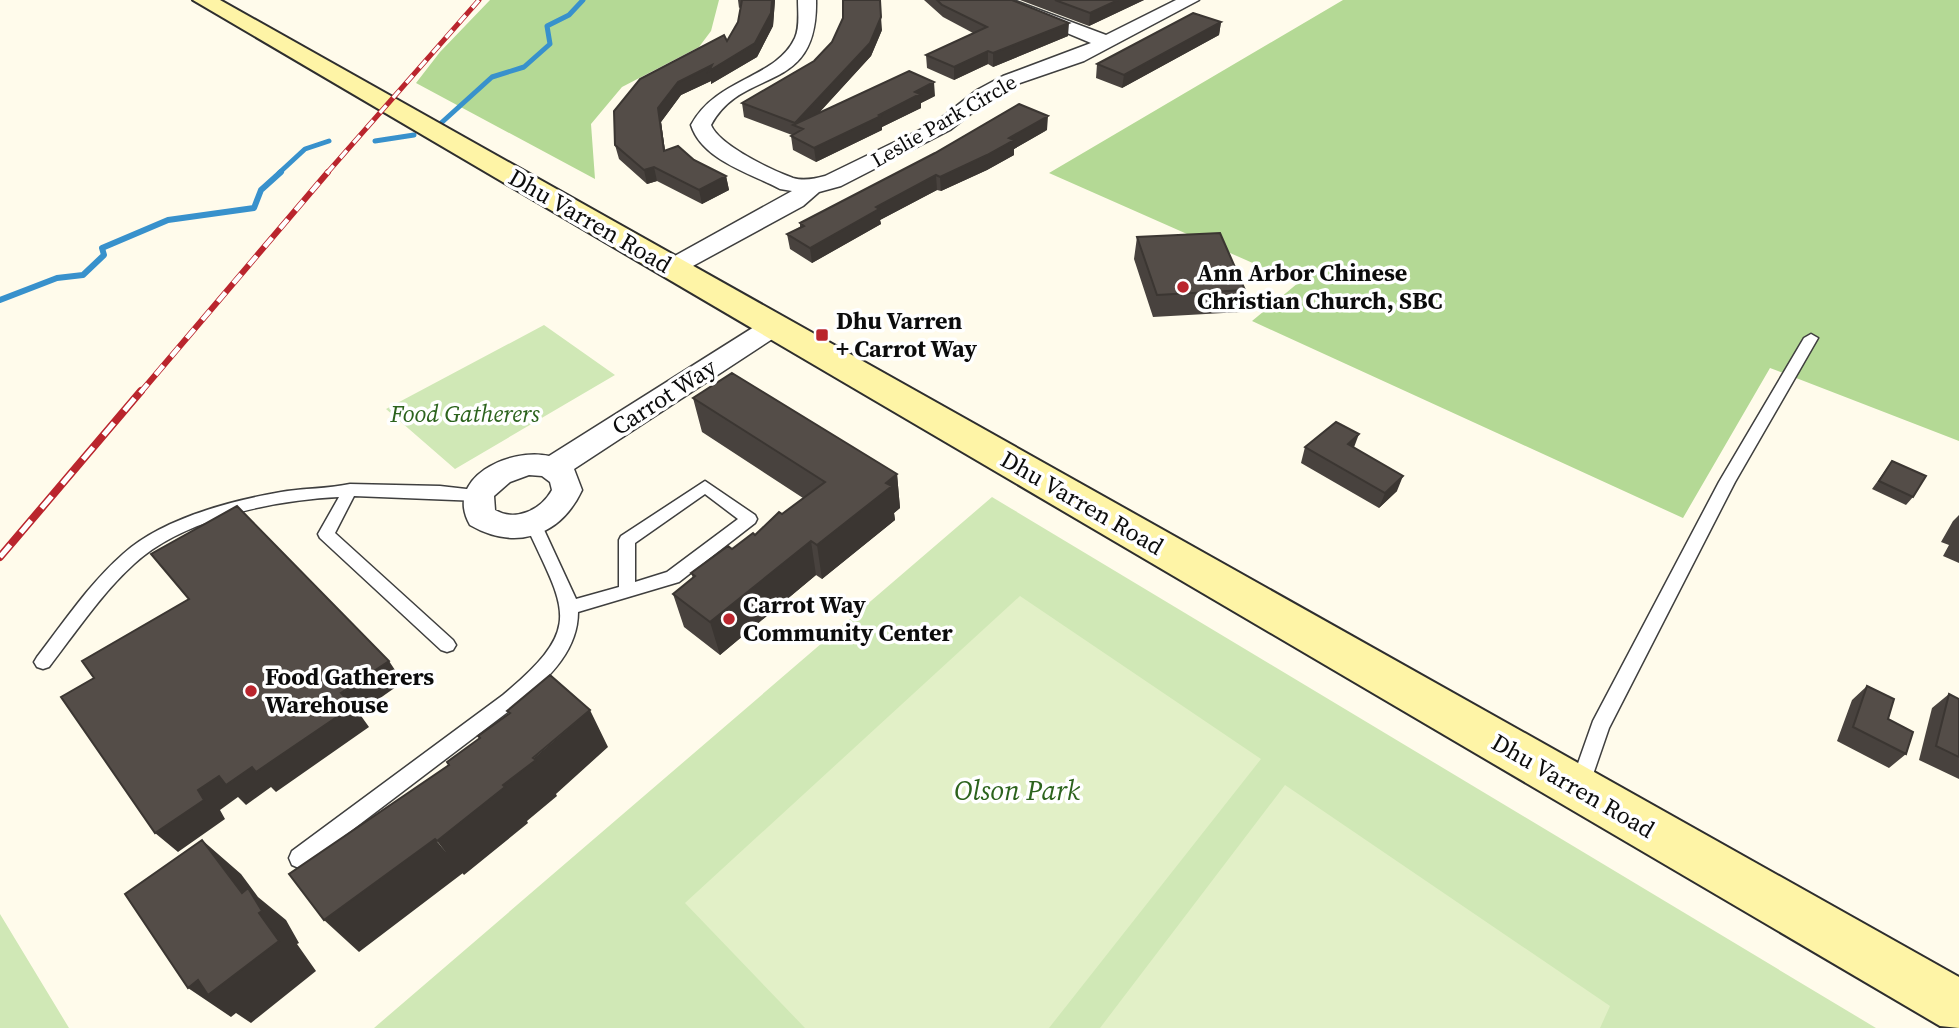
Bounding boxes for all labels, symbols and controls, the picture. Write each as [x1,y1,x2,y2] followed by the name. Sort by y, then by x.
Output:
[866,67,1022,174] street label: Leslie Park Circle
[503,160,678,281] street label: Dhu Varren Road
[1197,256,1442,317] place label: Ann Arbor Chinese Christian Church, SBC
[1175,279,1191,295] marker: Ann Arbor Chinese Christian Church, SBC
[836,304,977,365] place label: Dhu Varren + Carrot Way
[814,327,830,343] marker: Dhu Varren + Carrot Way
[605,350,723,443] street label: Carrot Way
[389,397,540,430] park label: Food Gatherers
[995,442,1170,563] street label: Dhu Varren Road
[743,588,954,649] place label: Carrot Way Community Center
[721,611,737,627] marker: Carrot Way Community Center
[265,660,434,721] place label: Food Gatherers Warehouse
[243,683,259,699] marker: Food Gatherers Warehouse
[1486,725,1661,846] street label: Dhu Varren Road
[954,771,1081,809] park label: Olson Park

